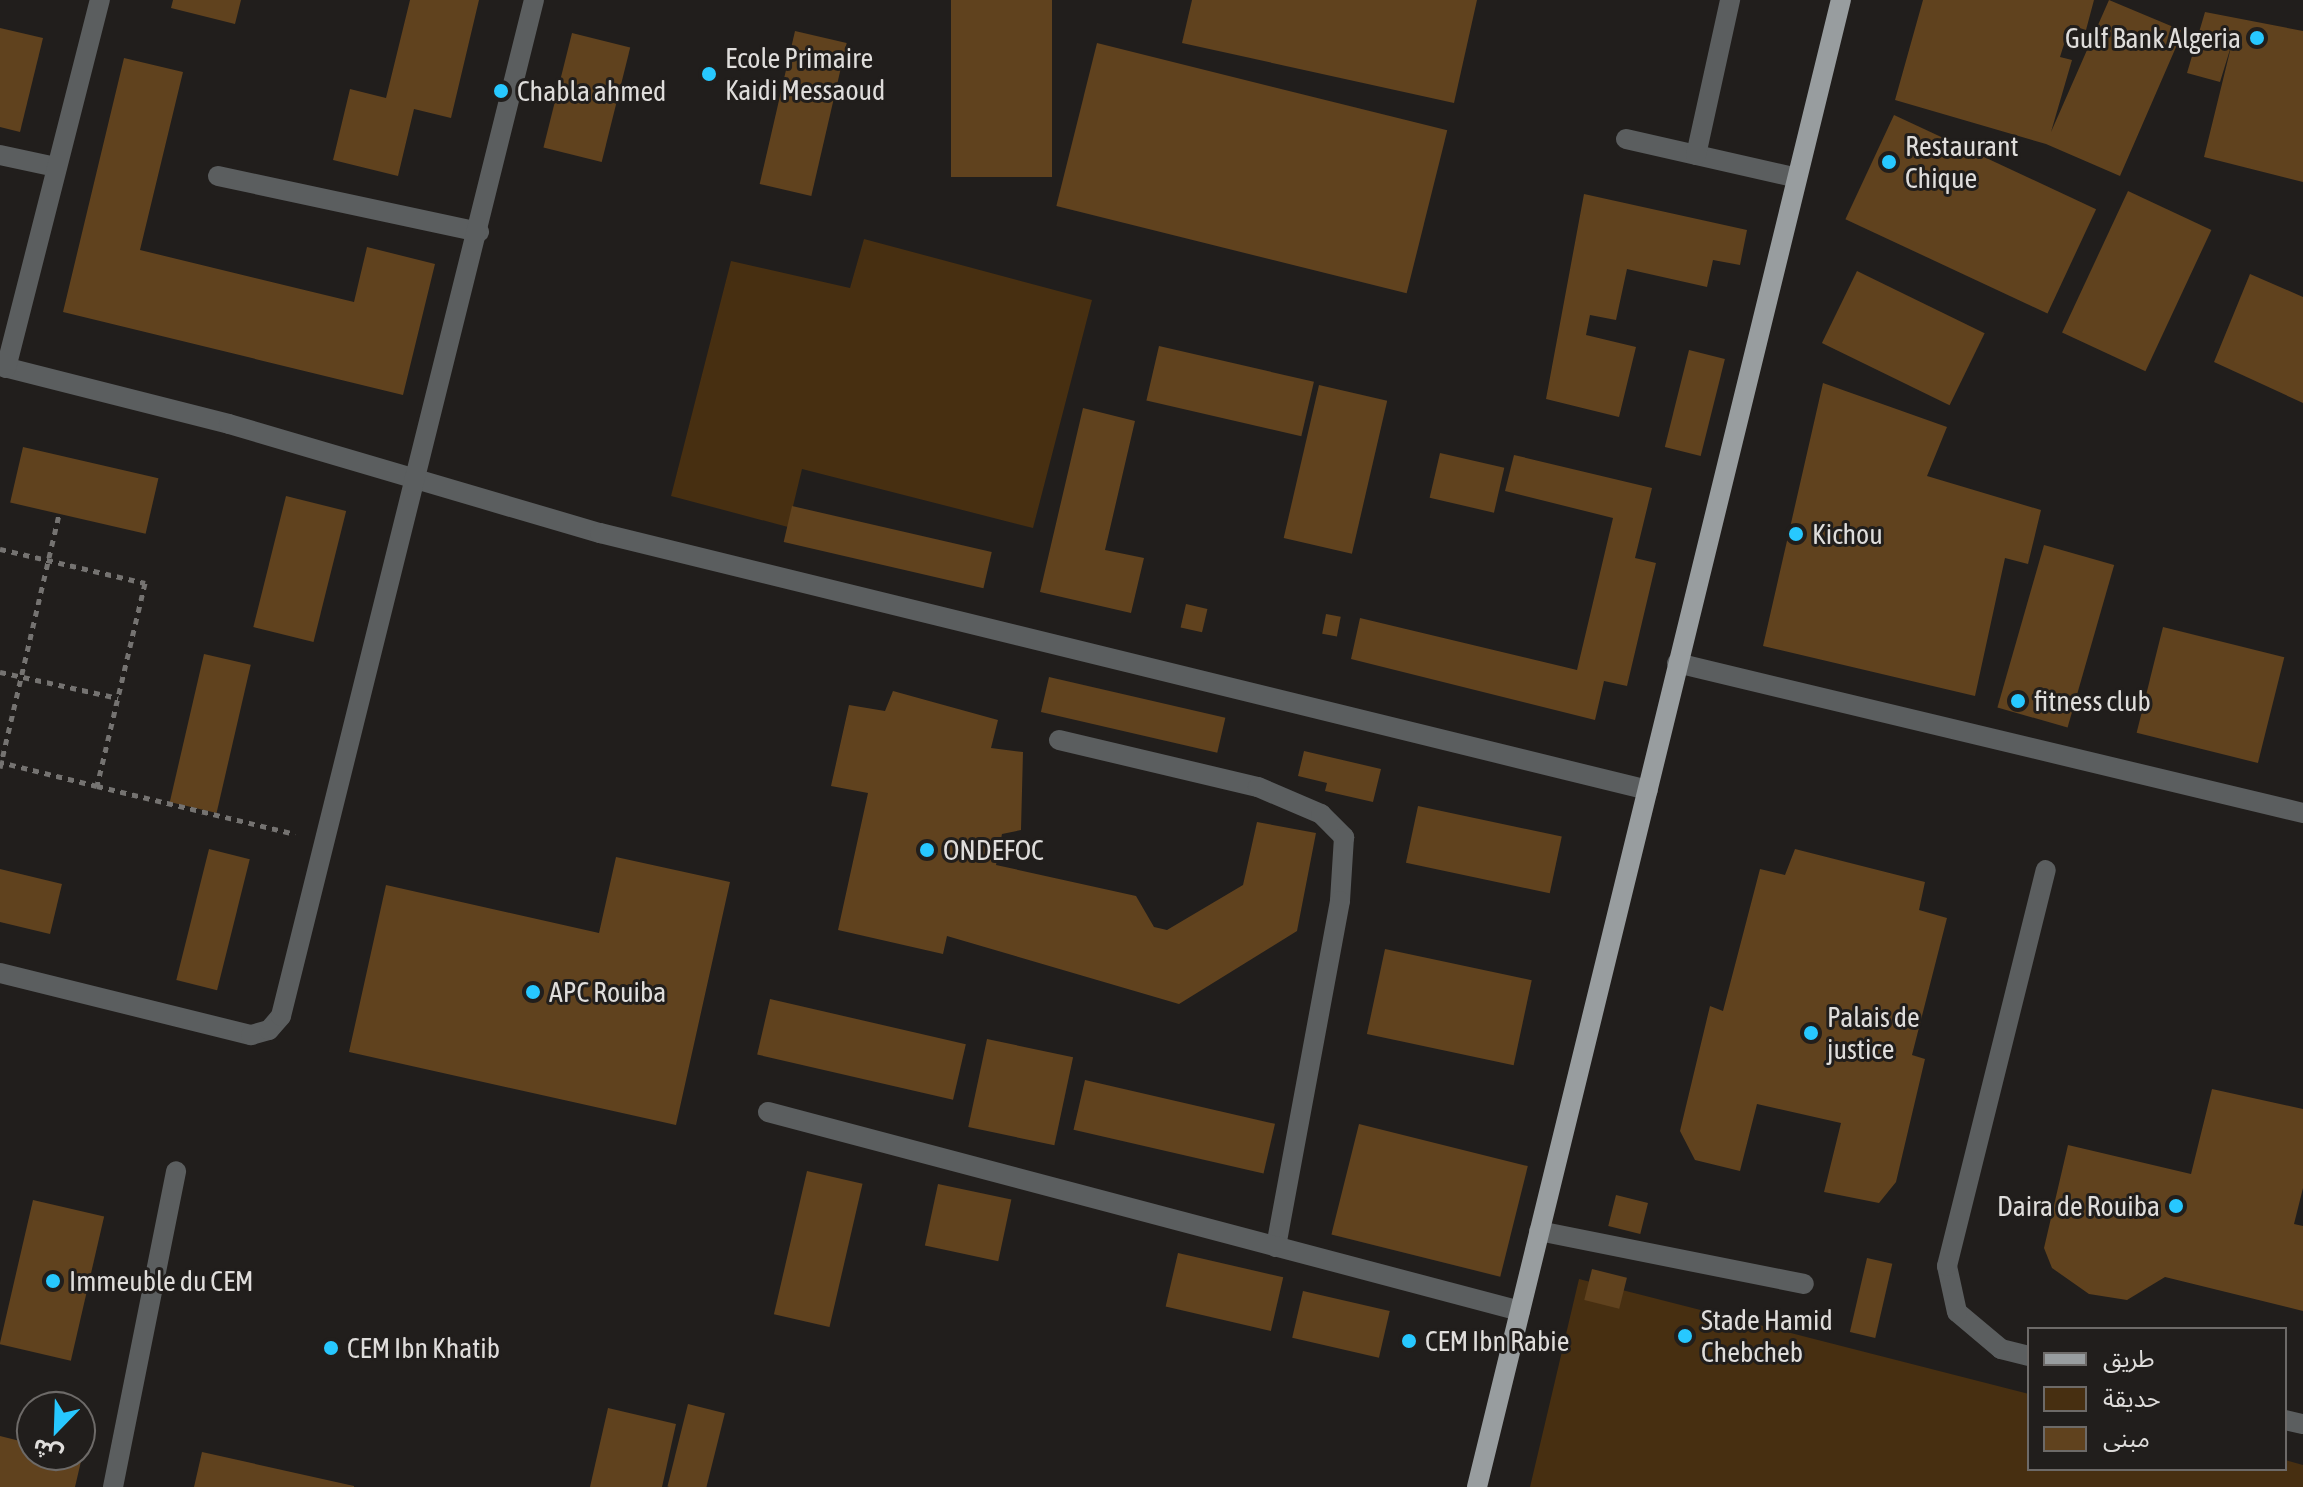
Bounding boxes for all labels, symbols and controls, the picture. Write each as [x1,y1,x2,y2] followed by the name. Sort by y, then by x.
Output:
[2065,21,2241,55] place label: Gulf Bank Algeria
[2248,29,2266,47] marker: Gulf Bank Algeria
[725,41,885,107] place label: Ecole Primaire Kaidi Messaoud
[700,65,718,83] marker: Ecole Primaire Kaidi Messaoud
[517,74,666,108] place label: Chabla ahmed
[492,82,510,100] marker: Chabla ahmed
[1905,129,2019,195] place label: Restaurant Chique
[1880,153,1898,171] marker: Restaurant Chique
[1812,517,1883,551] place label: Kichou
[1787,525,1805,543] marker: Kichou
[2034,684,2151,718] place label: fitness club
[2009,692,2027,710] marker: fitness club
[943,833,1044,867] place label: ONDEFOC
[918,841,936,859] marker: ONDEFOC
[549,975,666,1009] place label: APC Rouiba
[524,983,542,1001] marker: APC Rouiba
[1827,1000,1920,1066] place label: Palais de justice
[1802,1024,1820,1042] marker: Palais de justice
[1997,1189,2160,1223] place label: Daira de Rouiba
[2167,1197,2185,1215] marker: Daira de Rouiba
[69,1264,254,1298] place label: Immeuble du CEM
[44,1272,62,1290] marker: Immeuble du CEM
[1701,1303,1833,1369] place label: Stade Hamid Chebcheb
[1425,1324,1569,1358] place label: CEM Ibn Rabie
[1676,1327,1694,1345] marker: Stade Hamid Chebcheb
[2027,1327,2287,1471] legend
[347,1331,500,1365] place label: CEM Ibn Khatib
[1400,1332,1418,1350] marker: CEM Ibn Rabie
[322,1339,340,1357] marker: CEM Ibn Khatib
[2103,1345,2155,1372] text: طريق
[2103,1385,2161,1412] text: حديقة
[16,1391,96,1471] north arrow
[2103,1425,2150,1452] text: مبنى
[28,1433,66,1469] text: ش

